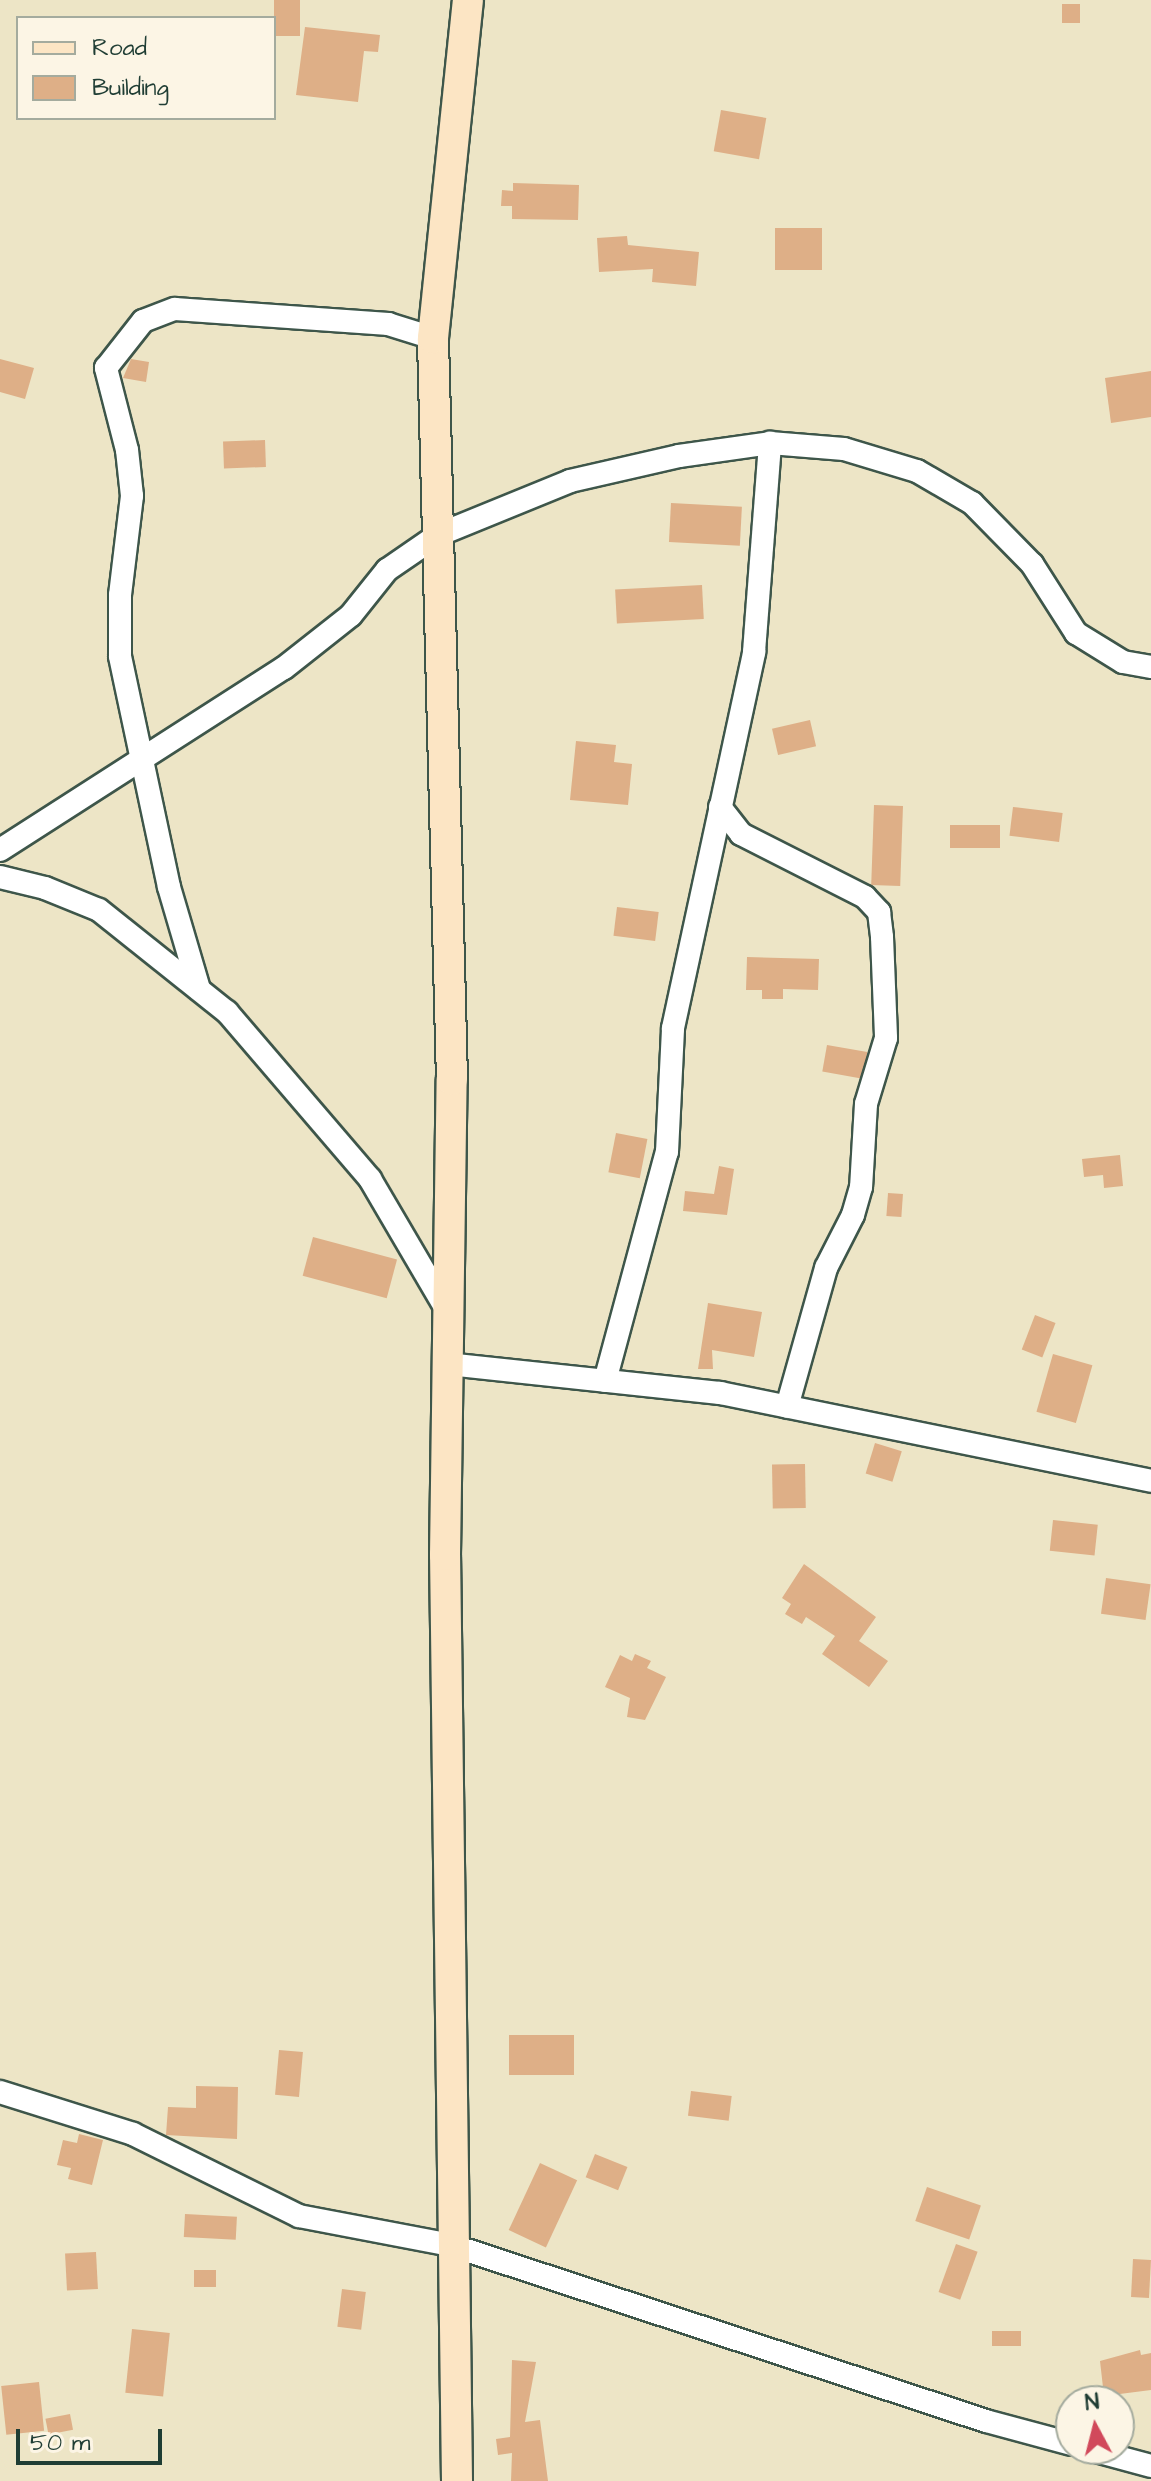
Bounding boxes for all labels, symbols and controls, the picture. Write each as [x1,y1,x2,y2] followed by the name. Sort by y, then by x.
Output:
[16,16,276,120] legend
[92,31,147,65] text: Road
[92,71,169,105] text: Building
[1055,2385,1135,2465] north arrow
[1084,2386,1101,2419] text: N
[20,2413,166,2463] scale bar
[30,2426,90,2460] text: 50 m

